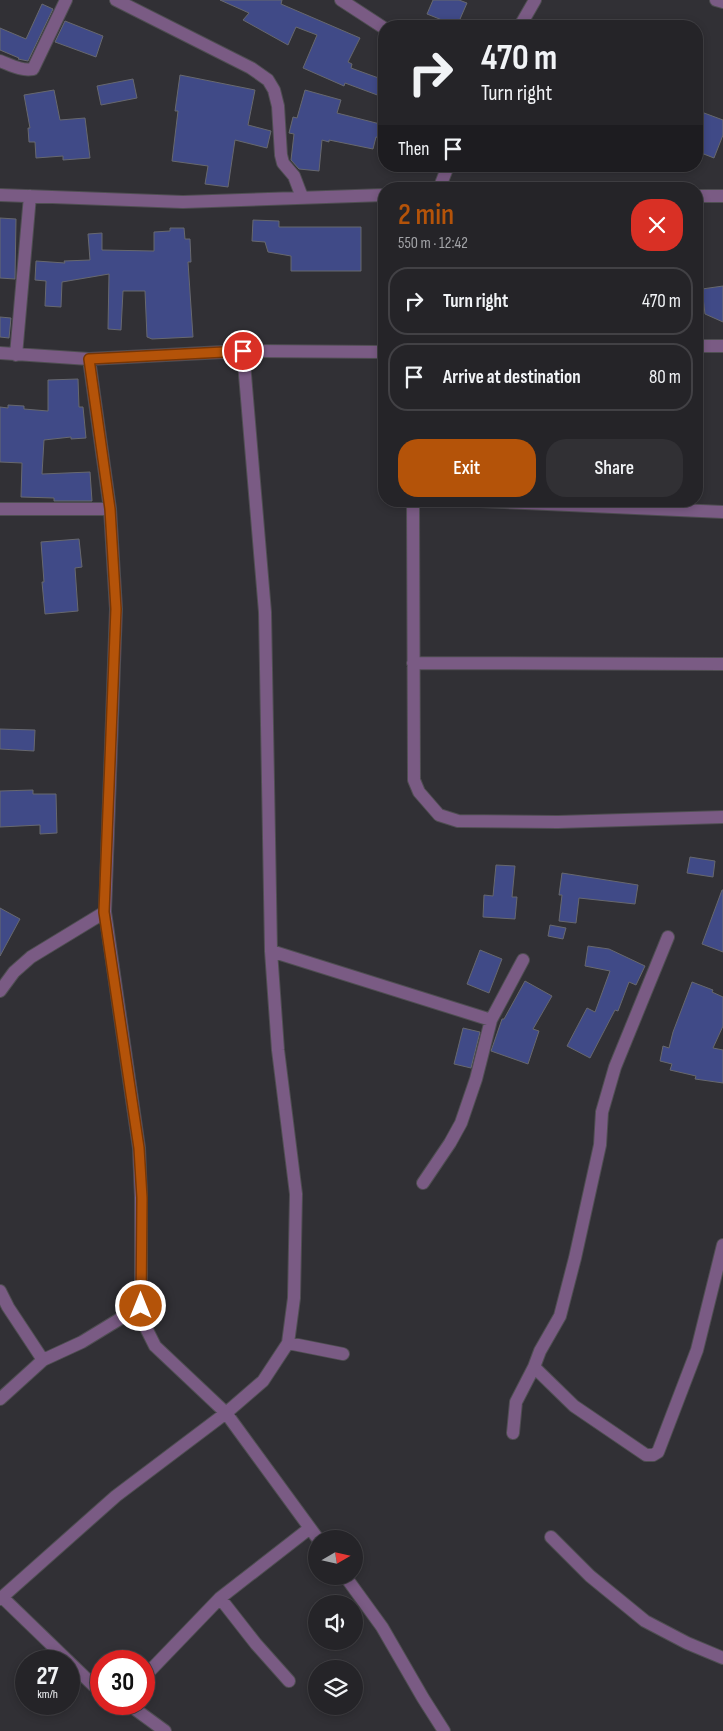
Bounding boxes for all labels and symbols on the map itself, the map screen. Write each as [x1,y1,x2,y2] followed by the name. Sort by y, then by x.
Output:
[222,330,264,372] pin
[114,1279,166,1331] position arrow
[308,1530,362,1585] north arrow
[90,1650,155,1715] speed limit sign: 30

